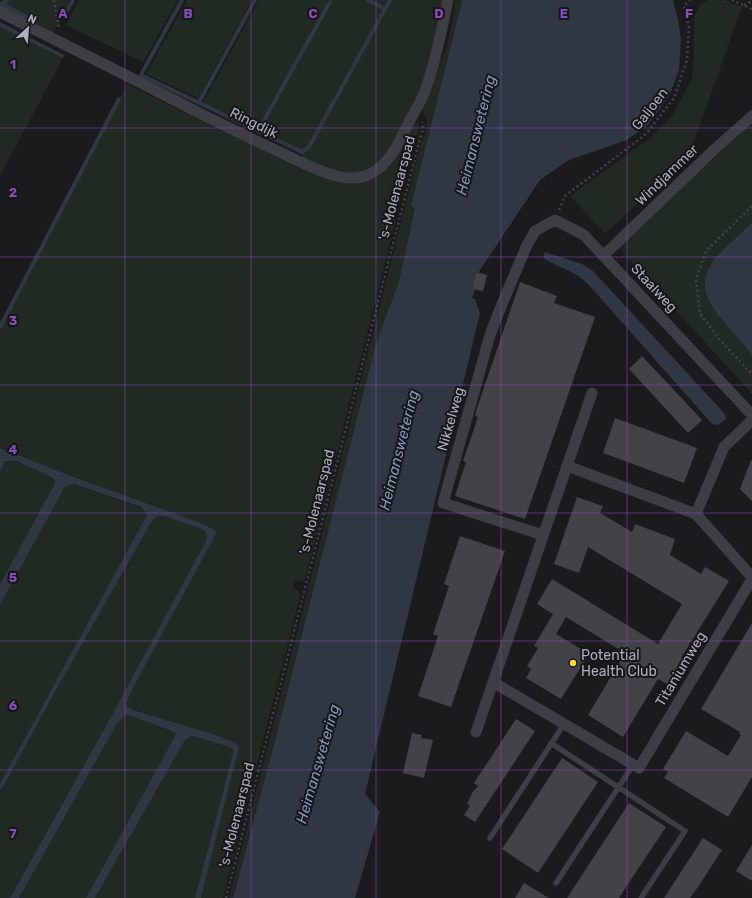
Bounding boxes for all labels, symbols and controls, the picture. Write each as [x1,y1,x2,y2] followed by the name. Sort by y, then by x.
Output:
[58,6,68,21] text: A
[183,6,193,21] text: B
[308,6,318,21] text: C
[434,6,444,21] text: D
[560,6,568,21] text: E
[685,6,693,21] text: F
[8,8,48,48] north arrow
[26,12,39,27] text: N
[10,57,16,72] text: 1
[452,73,500,197] water label: Heimanswetering
[628,85,672,133] street label: Galjoen
[227,104,282,142] street label: Ringdijk
[375,134,419,242] street label: 's-Molenaarspad
[632,140,702,209] street label: Windjammer
[9,185,17,200] text: 2
[627,260,681,316] street label: Staalweg
[9,313,18,328] text: 3
[434,385,468,453] street label: Nikkelweg
[375,388,423,512] water label: Heimanswetering
[9,442,18,457] text: 4
[296,448,338,556] street label: 's-Molenaarspad
[9,570,17,585] text: 5
[652,628,710,710] street label: Titaniumweg
[581,647,657,680] place label: Potential Health Club
[568,658,578,668] marker: Potential Health Club
[9,698,18,713] text: 6
[292,702,344,826] water label: Heimanswetering
[216,761,258,869] street label: 's-Molenaarspad
[9,826,17,841] text: 7

